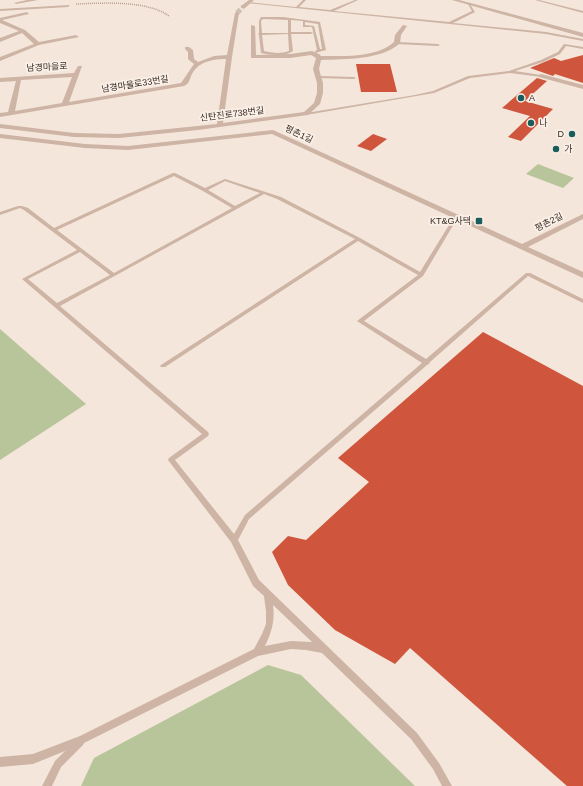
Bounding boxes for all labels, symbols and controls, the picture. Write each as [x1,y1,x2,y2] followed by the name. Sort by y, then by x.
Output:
[26,61,68,73] street label: 남경마을로
[101,74,169,94] street label: 남경마을로33번길
[516,93,526,103] marker: A
[529,93,535,103] place label: A
[199,105,265,123] street label: 신탄진로738번길
[526,118,536,128] marker: 나
[539,118,548,128] place label: 나
[283,123,315,145] street label: 평촌1길
[558,129,565,139] place label: D
[567,129,577,139] marker: D
[551,144,561,154] marker: 가
[564,144,573,154] place label: 가
[533,211,565,233] street label: 평촌2길
[430,216,471,226] place label: KT&G사택
[474,216,484,226] marker: KT&G사택

